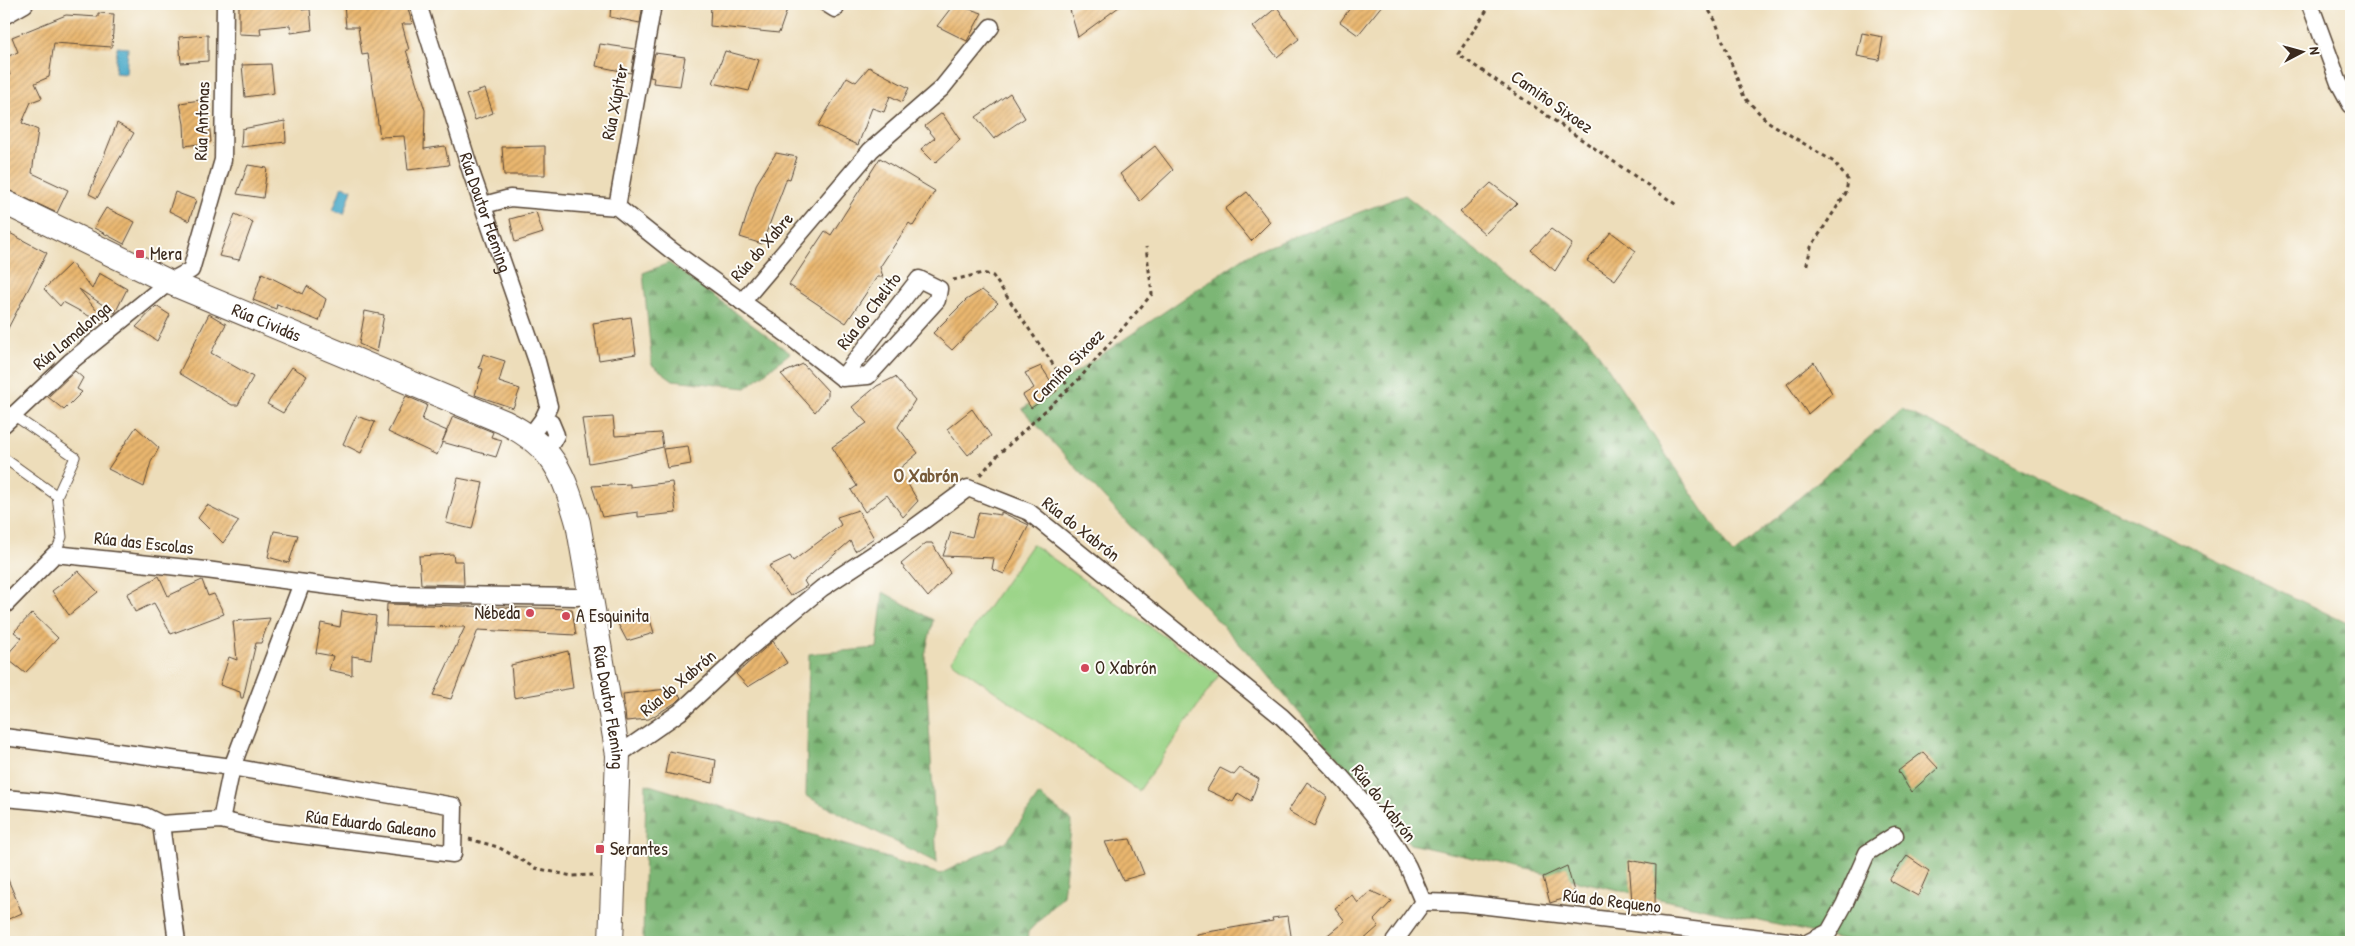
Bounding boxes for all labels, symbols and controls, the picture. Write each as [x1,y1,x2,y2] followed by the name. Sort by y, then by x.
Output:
[2278,28,2328,78] north arrow
[2306,46,2325,56] text: N
[595,62,634,142] street label: Rúa Xúpiter
[1506,64,1599,139] street label: Camiño Sixoez
[188,81,215,161] street label: Rúa Antonas
[454,149,518,276] street label: Rúa Doutor Fleming
[725,207,799,287] street label: Rúa do Xabre
[150,241,182,266] place label: Mera
[134,248,146,260] marker: Mera
[830,267,907,355] street label: Rúa do Chelito
[27,296,116,376] street label: Rúa Lamalonga
[228,297,305,348] street label: Rúa Cividás
[1026,323,1110,409] street label: Camiño Sixoez
[893,462,959,488] district label: O Xabrón
[1037,490,1125,567] street label: Rúa do Xabrón
[93,525,195,560] street label: Rúa das Escolas
[475,600,520,625] place label: Nébeda
[576,603,649,628] place label: A Esquinita
[524,607,536,619] marker: Nébeda
[560,610,572,622] marker: A Esquinita
[587,643,631,770] street label: Rúa Doutor Fleming
[634,643,721,722] street label: Rúa do Xabrón
[1095,655,1157,680] place label: O Xabrón
[1079,662,1091,674] marker: O Xabrón
[1346,759,1423,847] street label: Rúa do Xabrón
[304,803,438,844] street label: Rúa Eduardo Galeano
[610,836,668,861] place label: Serantes
[594,843,606,855] marker: Serantes
[1562,882,1662,919] street label: Rúa do Requeno

